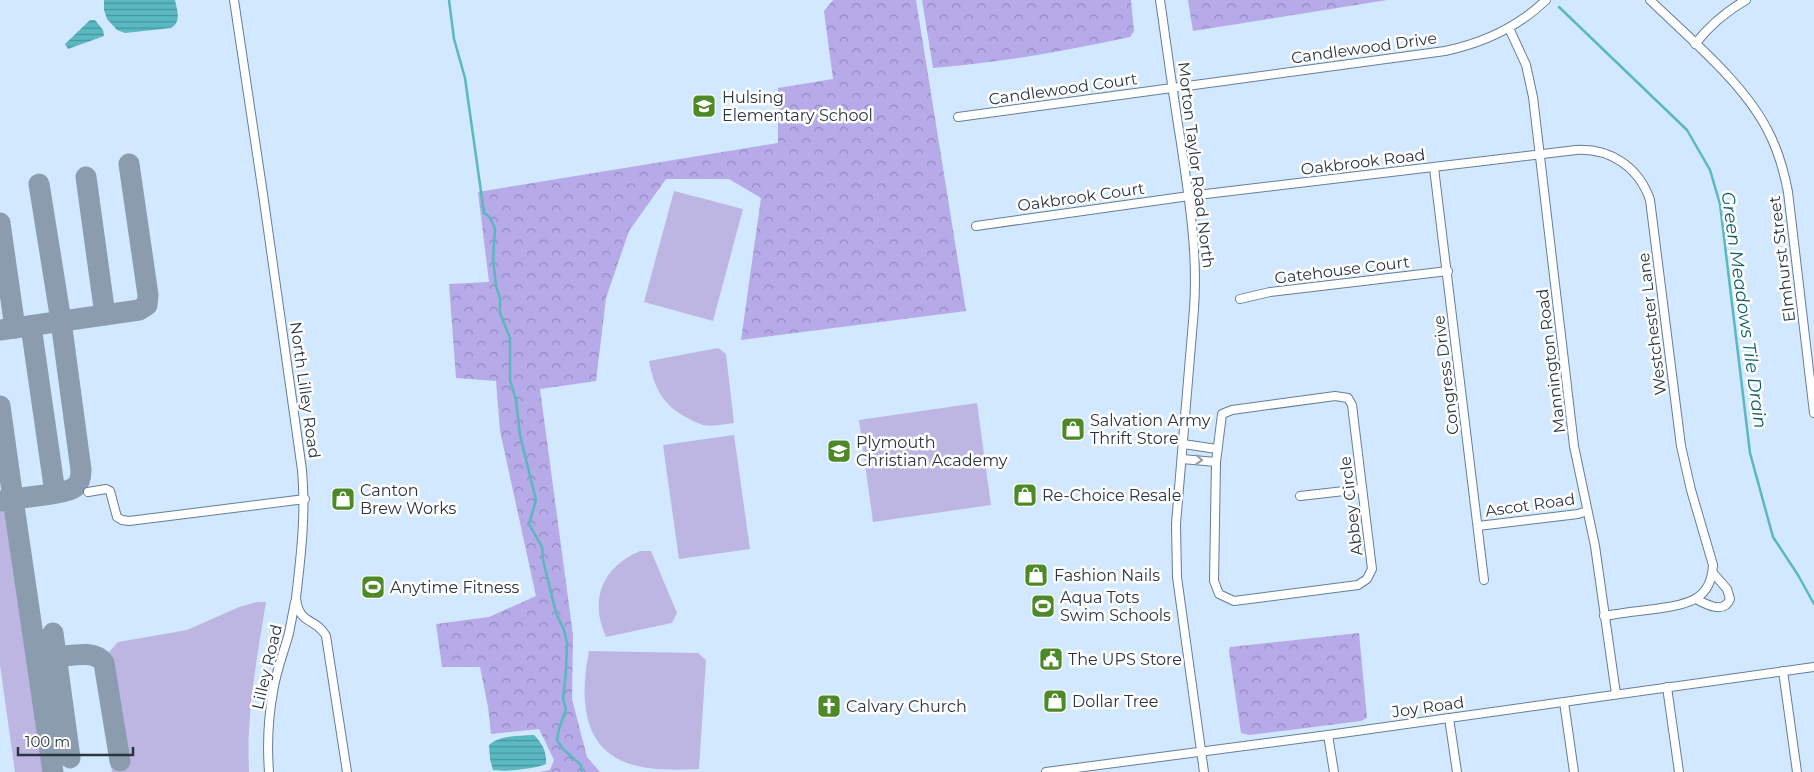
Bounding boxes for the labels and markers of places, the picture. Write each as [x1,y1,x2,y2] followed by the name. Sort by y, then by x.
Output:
[722,88,873,125] place label: Hulsing Elementary School
[691,93,717,119] school or university icon: Hulsing Elementary School
[1090,411,1211,448] place label: Salvation Army Thrift Store
[1060,416,1086,442] shop icon: Salvation Army Thrift Store
[856,433,1008,470] place label: Plymouth Christian Academy
[826,438,852,464] school or university icon: Plymouth Christian Academy
[360,481,457,518] place label: Canton Brew Works
[1012,482,1038,508] shop icon: Re-Choice Resale
[330,486,356,512] shop icon: Canton Brew Works
[1042,486,1181,505] place label: Re-Choice Resale
[1023,562,1049,588] shop icon: Fashion Nails
[1054,566,1160,585] place label: Fashion Nails
[360,574,386,600] sports icon: Anytime Fitness
[390,578,519,597] place label: Anytime Fitness
[1060,588,1171,625] place label: Aqua Tots Swim Schools
[1030,593,1056,619] sports icon: Aqua Tots Swim Schools
[1038,646,1064,672] public building icon: The UPS Store
[1068,650,1182,669] place label: The UPS Store
[1042,688,1068,714] shop icon: Dollar Tree
[1072,692,1158,711] place label: Dollar Tree
[816,693,842,719] church icon: Calvary Church
[846,697,967,716] place label: Calvary Church

